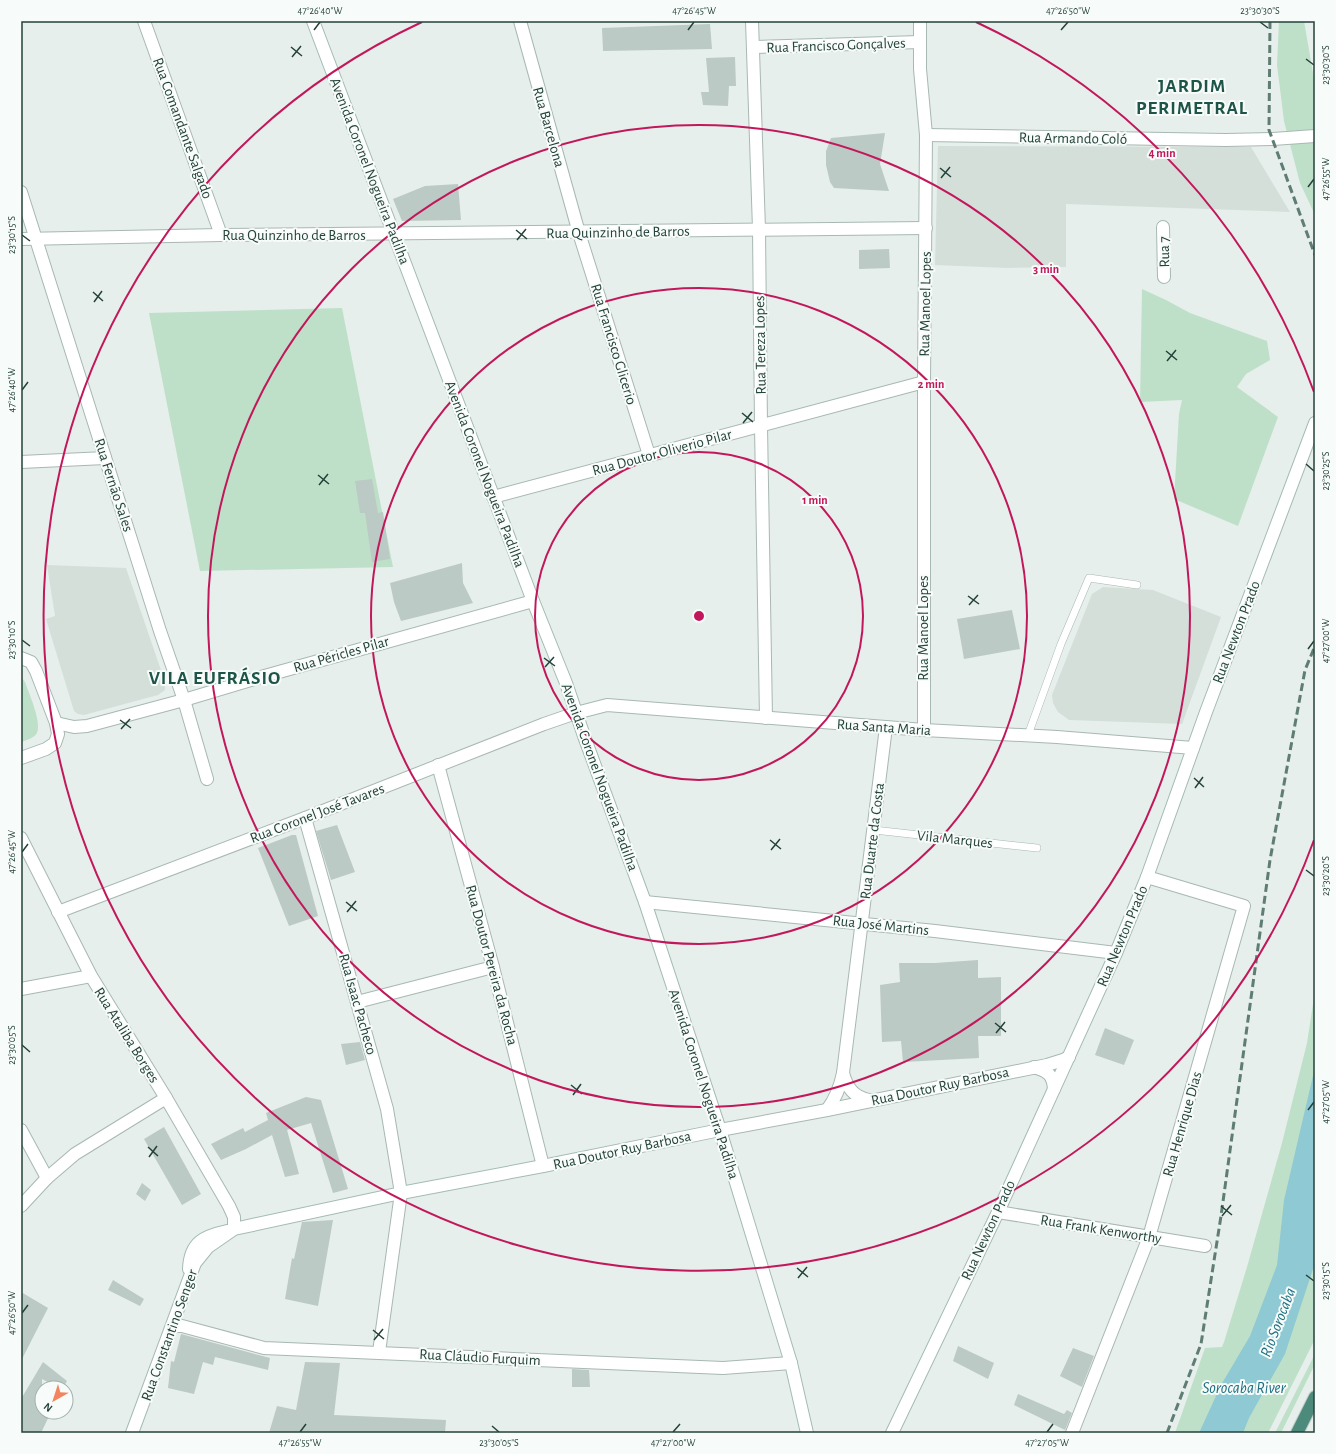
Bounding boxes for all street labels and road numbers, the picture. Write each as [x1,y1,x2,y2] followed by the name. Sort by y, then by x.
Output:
[766,36,906,55] street label: Rua Francisco Gonçalves
[150,56,215,201] street label: Rua Comandante Salgado
[327,76,412,267] street label: Avenida Coronel Nogueira Padilha
[530,85,567,169] street label: Rua Barcelona
[1019,130,1127,147] street label: Rua Armando Coló
[546,224,690,241] street label: Rua Quinzinho de Barros
[222,228,366,243] street label: Rua Quinzinho de Barros
[1157,236,1172,268] street label: Rua 7
[917,251,934,357] street label: Rua Manoel Lopes
[588,282,639,406] street label: Rua Francisco Glicerio
[752,295,769,395] street label: Rua Tereza Lopes
[442,379,527,570] street label: Avenida Coronel Nogueira Padilha
[591,427,734,478] street label: Rua Doutor Oliverio Pilar
[91,437,136,534] street label: Rua Fernão Sales
[916,575,931,681] street label: Rua Manoel Lopes
[1210,579,1263,685] street label: Rua Newton Prado
[292,634,391,675] street label: Rua Péricles Pilar
[559,681,641,873] street label: Avenida Coronel Nogueira Padilha
[836,717,932,738] street label: Rua Santa Maria
[248,781,386,846] street label: Rua Coronel José Tavares
[858,782,887,900] street label: Rua Duarte da Costa
[916,828,994,851] street label: Vila Marques
[463,883,520,1047] street label: Rua Doutor Pereira da Rocha
[1094,883,1151,989] street label: Rua Newton Prado
[832,913,930,938] street label: Rua José Martins
[336,952,379,1056] street label: Rua Isaac Pacheco
[91,985,162,1086] street label: Rua Ataliba Borges
[666,987,741,1181] street label: Avenida Coronel Nogueira Padilha
[870,1065,1010,1108] street label: Rua Doutor Ruy Barbosa
[1160,1070,1205,1178] street label: Rua Henrique Dias
[552,1129,692,1172] street label: Rua Doutor Ruy Barbosa
[959,1178,1018,1283] street label: Rua Newton Prado
[1039,1213,1163,1247] street label: Rua Frank Kenworthy
[139,1267,200,1403] street label: Rua Constantino Senger
[419,1347,541,1368] street label: Rua Cláudio Furquim

